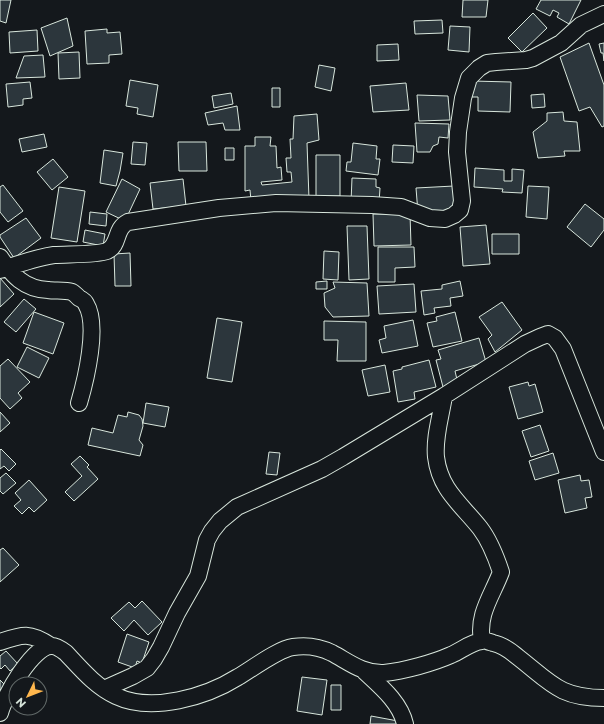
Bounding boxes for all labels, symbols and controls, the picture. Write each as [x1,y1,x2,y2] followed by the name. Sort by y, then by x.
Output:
[8,676,48,716] north arrow
[13,695,29,711] text: N

